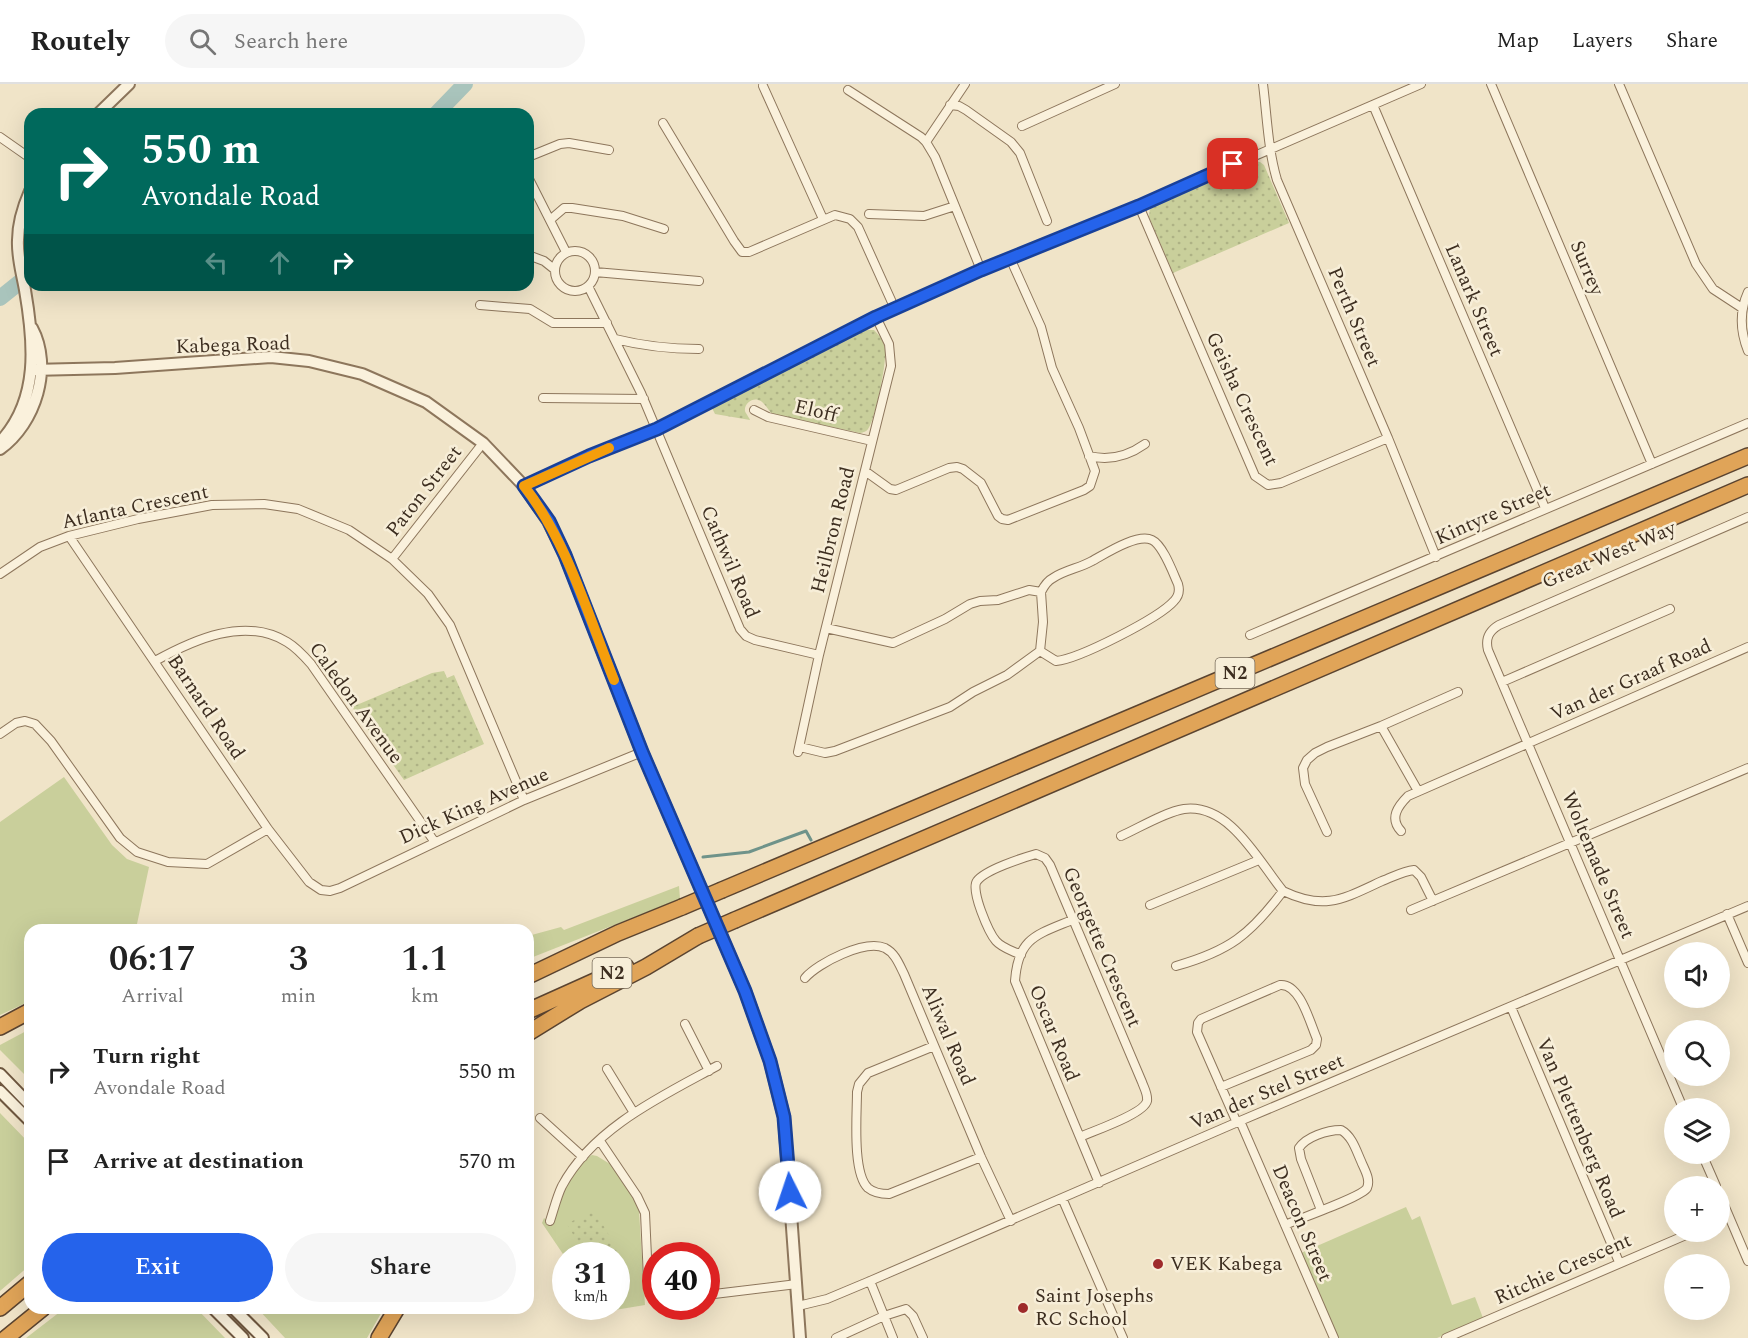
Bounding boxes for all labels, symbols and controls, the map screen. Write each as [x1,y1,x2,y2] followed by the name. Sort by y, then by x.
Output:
[165,14,585,68] search box
[30,20,129,63] text: Routely
[186,25,219,58] icon: search
[234,25,348,58] text: Search here
[1497,25,1539,57] text: Map
[1572,25,1633,57] text: Layers
[1666,25,1718,57] text: Share
[141,119,260,182] text: 550 m
[42,132,120,210] icon: right
[1207,138,1258,189] pin
[1216,147,1249,180] icon: arrive
[141,176,320,218] text: Avondale Road
[1562,236,1612,301] street label: Surrey
[1437,239,1511,361] street label: Lanark Street
[200,246,233,279] icon: left
[263,246,296,279] icon: ahead
[326,246,359,279] icon: right
[1319,262,1389,372] street label: Perth Street
[1198,327,1286,471] street label: Geisha Crescent
[175,328,291,362] street label: Kabega Road
[791,392,842,431] street label: Eloff
[379,439,469,543] street label: Paton Street
[803,463,863,597] street label: Heilbron Road
[1430,475,1556,553] street label: Kintyre Street
[59,477,211,537] street label: Atlanta Crescent
[693,501,767,623] street label: Cathwil Road
[1537,513,1682,597] street label: Great West Way
[1546,631,1716,729] street label: Van der Graaf Road
[301,636,411,770] street label: Caledon Avenue
[160,648,252,766] street label: Barnard Road
[1216,658,1254,688] road number: N2
[394,759,554,853] street label: Dick King Avenue
[1553,786,1643,944] street label: Woltemade Street
[1055,862,1149,1032] street label: Georgette Crescent
[109,932,196,987] text: 06:17
[289,932,308,987] text: 3
[401,932,449,987] text: 1.1
[1664,942,1730,1320] map controls
[1664,942,1730,1008] button: sound
[592,958,632,988] road number: N2
[913,980,983,1090] street label: Aliwal Road
[1021,980,1087,1086] street label: Oscar Road
[121,981,184,1011] text: Arrival
[281,981,316,1011] text: min
[411,981,439,1011] text: km
[1664,1020,1730,1086] button: search
[1528,1033,1632,1223] street label: Van Plettenberg Road
[93,1040,200,1073] text: Turn right
[1185,1046,1349,1138] street label: Van der Stel Street
[42,1055,75,1088] icon: right
[459,1055,516,1088] text: 550 m
[93,1073,226,1103] text: Avondale Road
[1664,1098,1730,1164] button: layers
[42,1145,75,1178] icon: arrive
[93,1145,304,1178] text: Arrive at destination
[459,1145,516,1178] text: 570 m
[758,1160,822,1224] position arrow
[1264,1160,1340,1286] street label: Deacon Street
[1664,1176,1730,1242] button: +
[1490,1225,1636,1313] street label: Ritchie Crescent
[42,1233,273,1302] button: Exit
[285,1233,516,1302] button: Share
[642,1242,720,1320] speed limit sign: 40
[1170,1249,1283,1279] place label: VEK Kabega
[574,1251,608,1297] text: 31
[1664,1254,1730,1320] button: −
[1151,1257,1165,1271] marker: VEK Kabega
[1035,1281,1154,1334] place label: Saint Josephs RC School
[574,1285,608,1308] text: km/h
[1016,1301,1030,1315] marker: Saint Josephs RC School

